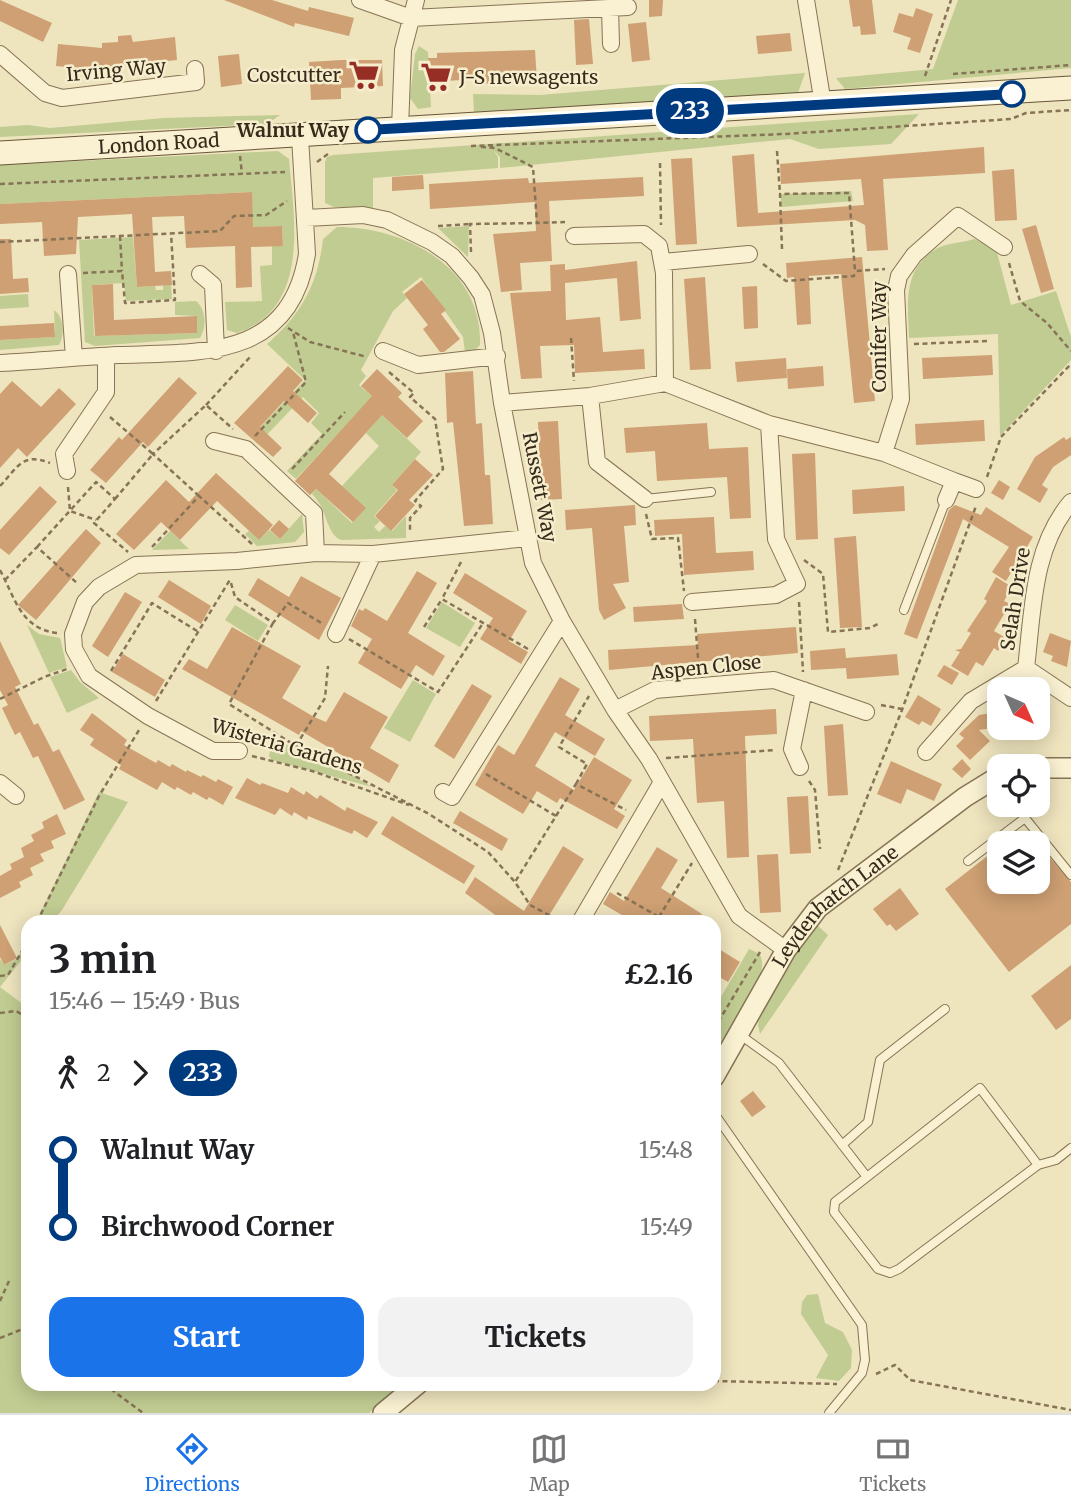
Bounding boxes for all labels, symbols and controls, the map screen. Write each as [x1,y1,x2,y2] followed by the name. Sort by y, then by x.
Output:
[65,54,167,86] street label: Irving Way
[347,58,381,92] supermarket icon: Costcutter
[419,60,453,94] supermarket icon: J-S newsagents
[247,63,341,87] place label: Costcutter
[458,65,598,89] place label: J-S newsagents
[999,81,1025,107] unlabelled marker
[650,88,730,134] line badge: 233
[670,95,710,126] text: 233
[355,117,381,143] marker: Walnut Way
[236,118,350,142] place label: Walnut Way
[97,128,220,159] street label: London Road
[867,282,891,392] street label: Conifer Way
[518,430,562,544] street label: Russett Way
[995,546,1035,652] street label: Selah Drive
[649,649,762,685] street label: Aspen Close
[987,677,1050,740] north arrow
[987,677,1050,894] map controls
[208,713,365,779] street label: Wisteria Gardens
[987,754,1050,817] button: locate
[987,831,1050,894] button: layers
[767,840,903,972] street label: Leydenhatch Lane
[49,936,157,983] text: 3 min
[624,958,693,991] text: £2.16
[49,986,240,1015] text: 15:46 – 15:49 · Bus
[49,1054,87,1092] icon: walk
[121,1054,159,1092] icon: forward
[183,1057,223,1088] text: 233
[97,1058,111,1087] text: 2
[101,1133,254,1166] text: Walnut Way
[639,1135,693,1164] text: 15:48
[101,1210,334,1243] text: Birchwood Corner
[640,1212,693,1241] text: 15:49
[49,1297,364,1377] button: Start
[378,1297,693,1377] button: Tickets
[145,1430,240,1496] tab: Directions
[529,1430,570,1496] tab: Map
[859,1430,926,1496] tab: Tickets

